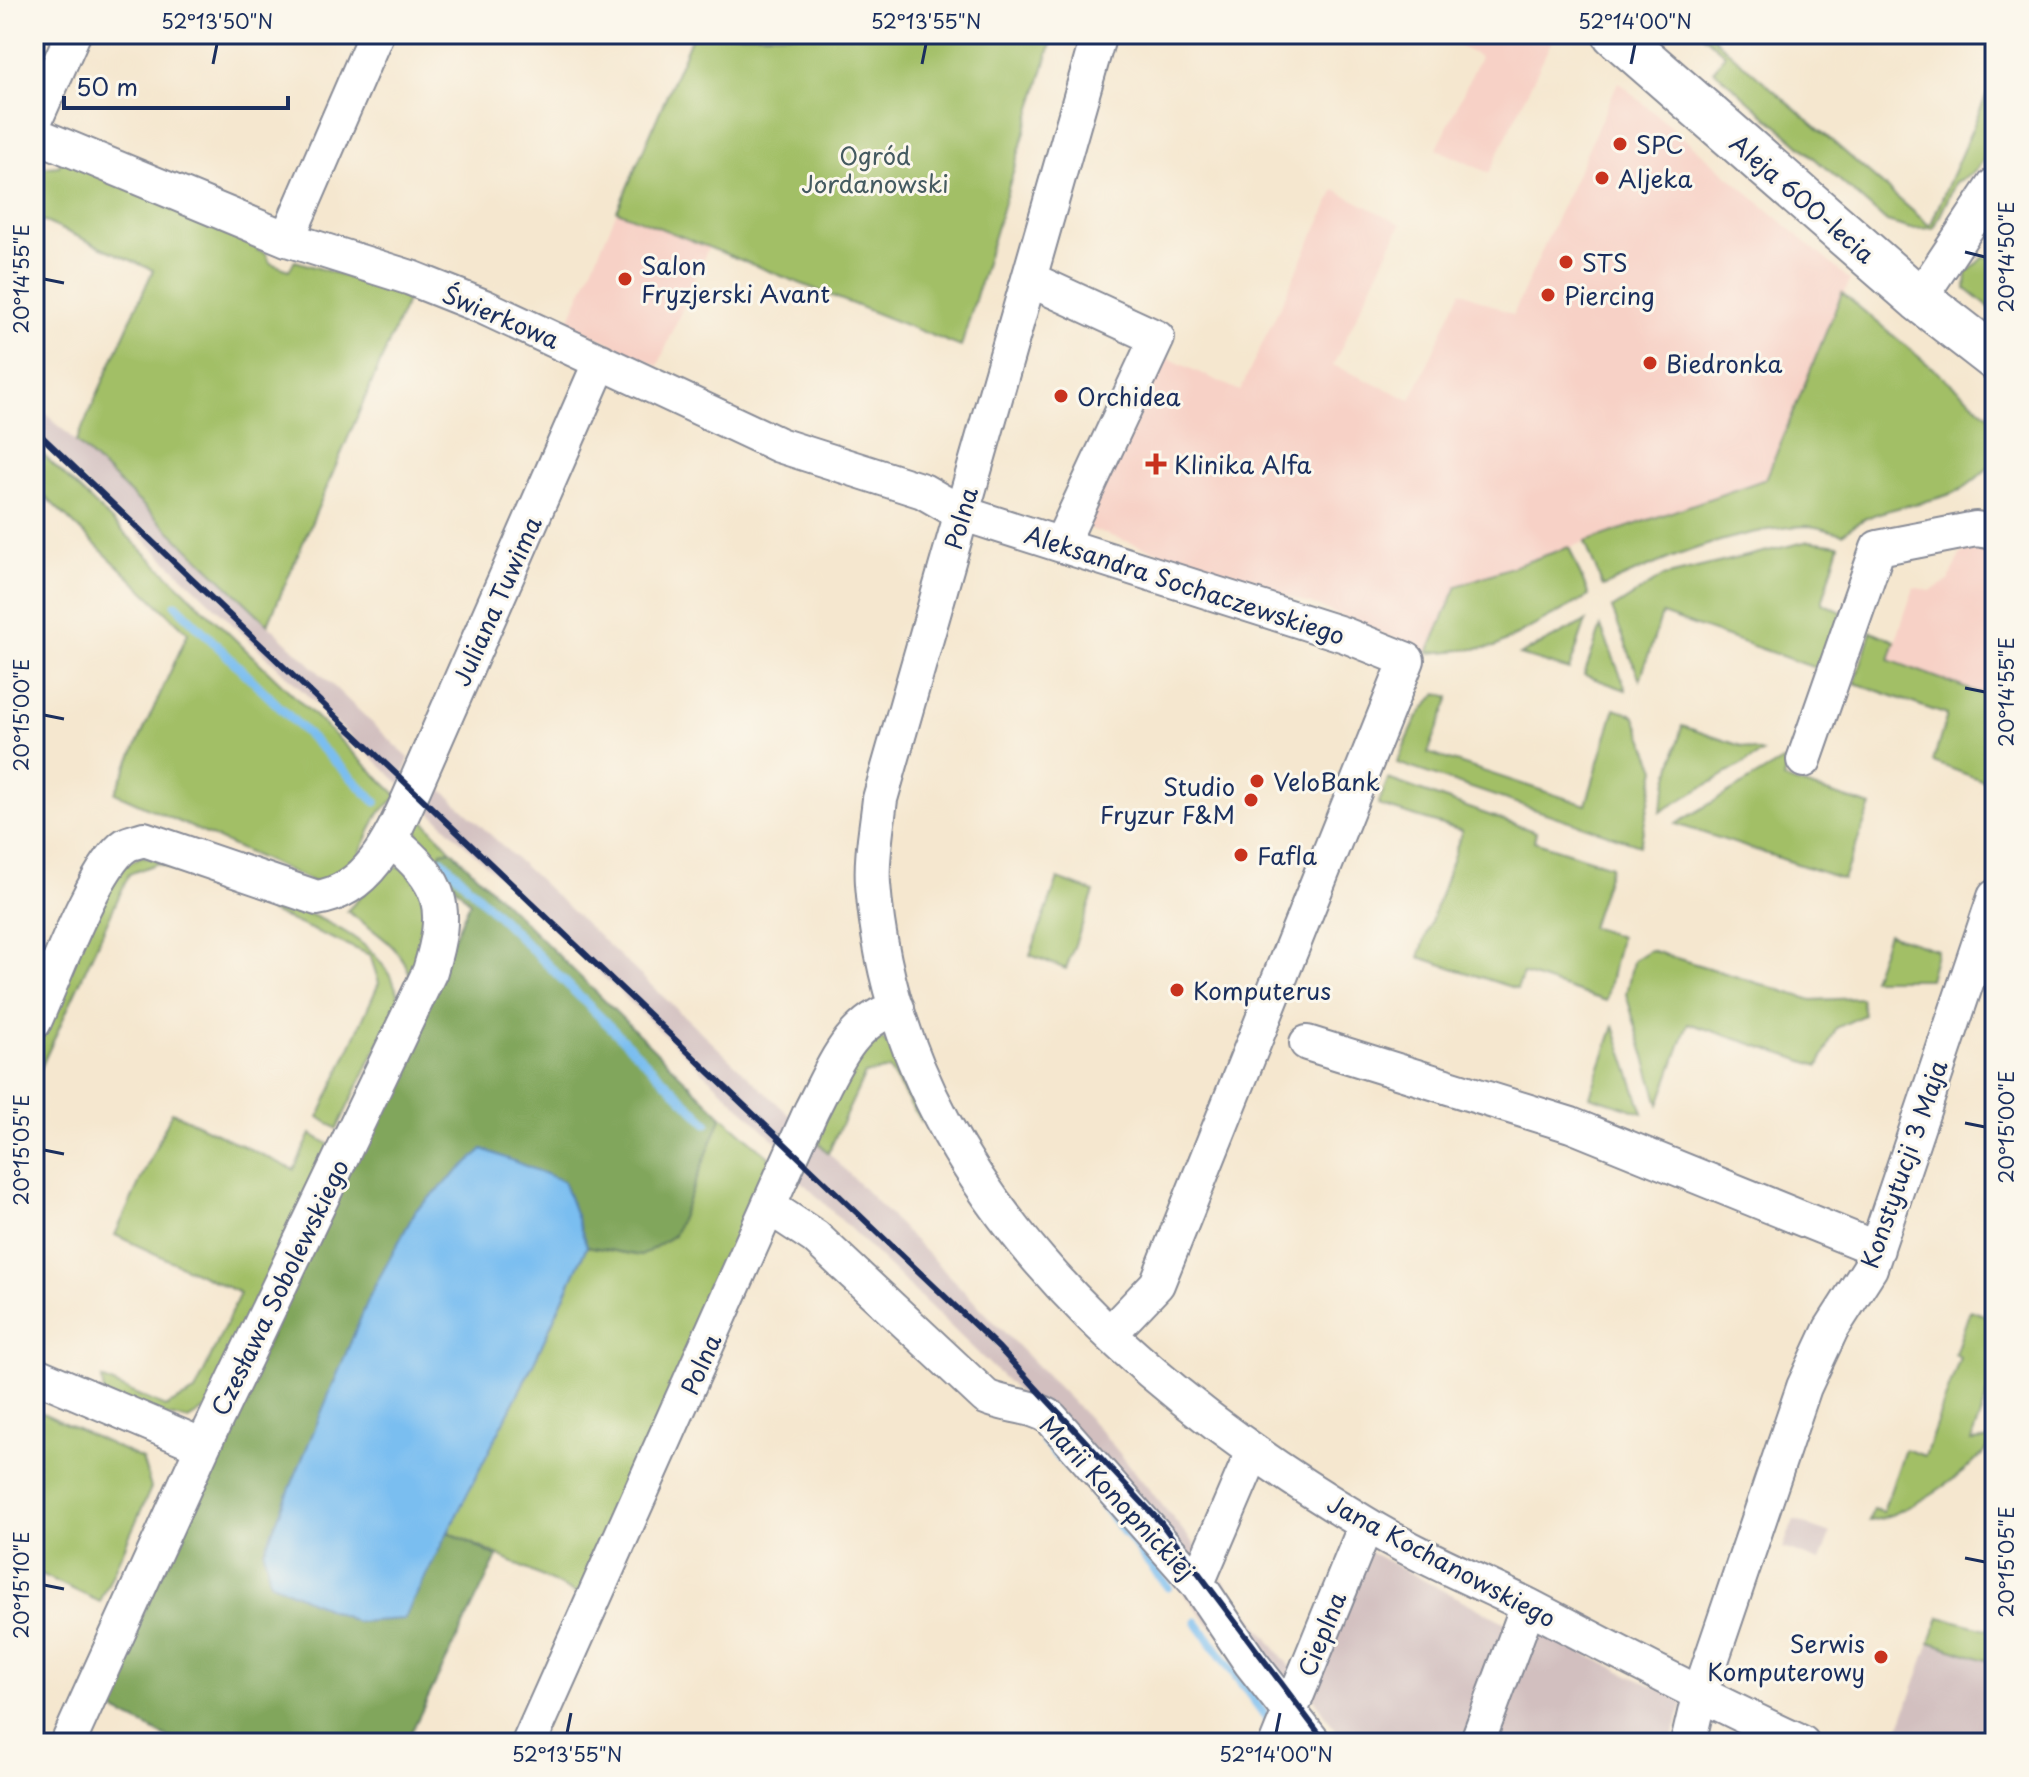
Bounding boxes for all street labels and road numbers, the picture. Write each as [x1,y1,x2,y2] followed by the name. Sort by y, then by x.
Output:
[1723,125,1883,271] street label: Aleja 600-lecia
[437,275,565,357] street label: Świerkowa
[934,483,986,553] street label: Polna
[442,510,550,692] street label: Juliana Tuwima
[1020,515,1350,653] street label: Aleksandra Sochaczewskiego
[1850,1055,1956,1273] street label: Konstytucji 3 Maja
[201,1153,357,1421] street label: Czesława Sobolewskiego
[671,1328,729,1400] street label: Polna
[1032,1407,1204,1587] street label: Marii Konopnickiej
[1321,1484,1563,1636] street label: Jana Kochanowskiego
[1288,1586,1354,1682] street label: Cieplna

